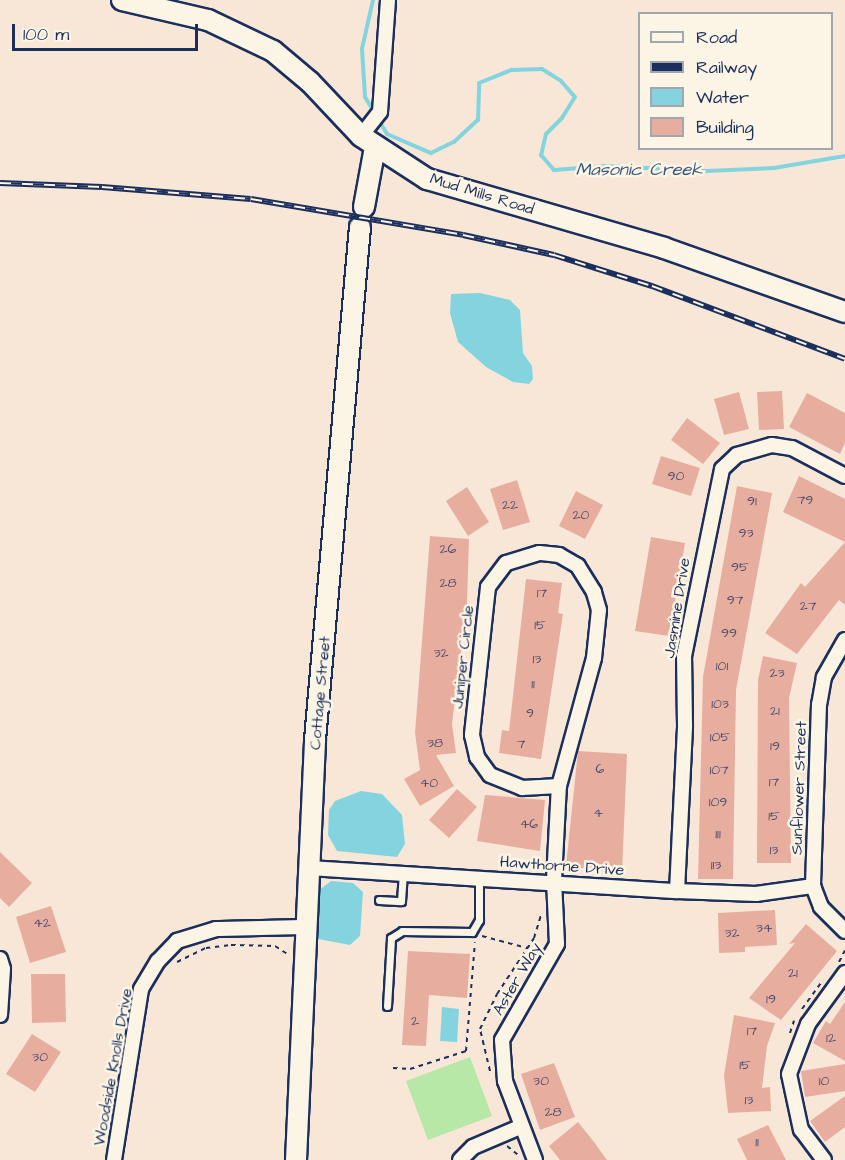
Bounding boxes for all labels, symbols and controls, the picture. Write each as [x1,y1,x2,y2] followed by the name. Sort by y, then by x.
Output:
[15,12,201,50] scale bar
[638,12,833,150] legend
[23,22,69,47] text: 100 m
[696,25,737,50] text: Road
[696,55,757,80] text: Railway
[696,85,749,110] text: Water
[696,115,754,140] text: Building
[576,159,702,181] water label: Masonic Creek
[428,169,536,219] street label: Mud Mills Road
[668,468,684,484] house number: 90
[797,492,813,508] house number: 79
[747,493,757,509] house number: 91
[502,497,518,513] house number: 22
[573,507,589,523] house number: 20
[738,525,754,541] house number: 93
[440,541,456,557] house number: 26
[660,557,694,659] street label: Jasmine Drive
[731,559,749,575] house number: 95
[439,575,457,591] house number: 28
[537,585,547,601] house number: 17
[727,592,743,608] house number: 97
[800,598,816,614] house number: 27
[448,604,478,710] street label: Juniper Circle
[534,617,546,633] house number: 15
[721,625,737,641] house number: 99
[305,635,335,751] street label: Cottage Street
[433,645,449,661] house number: 32
[533,651,541,667] house number: 13
[716,658,728,674] house number: 101
[769,665,785,681] house number: 23
[531,676,535,692] house number: 11
[711,696,729,712] house number: 103
[770,703,780,719] house number: 21
[526,705,534,721] house number: 9
[787,721,811,855] street label: Sunflower Street
[710,729,730,745] house number: 105
[427,735,443,751] house number: 38
[517,736,525,752] house number: 7
[770,738,780,754] house number: 19
[596,761,604,777] house number: 6
[709,762,729,778] house number: 107
[769,774,779,790] house number: 17
[420,775,438,791] house number: 40
[709,794,727,810] house number: 109
[593,805,603,821] house number: 4
[768,808,780,824] house number: 15
[520,816,538,832] house number: 46
[715,826,721,842] house number: 111
[770,842,778,858] house number: 13
[499,852,625,880] street label: Hawthorne Drive
[711,857,721,873] house number: 113
[33,915,51,931] house number: 42
[756,920,772,936] house number: 34
[724,925,740,941] house number: 32
[489,939,545,1019] street label: Aster Way
[788,965,798,981] house number: 21
[90,987,136,1147] street label: Woodside Knolls Drive
[766,991,776,1007] house number: 19
[411,1013,419,1029] house number: 2
[747,1023,757,1039] house number: 17
[826,1030,836,1046] house number: 12
[32,1049,48,1065] house number: 30
[739,1057,751,1073] house number: 15
[533,1073,549,1089] house number: 30
[819,1073,829,1089] house number: 10
[745,1092,753,1108] house number: 13
[544,1104,562,1120] house number: 28
[755,1134,759,1150] house number: 11

